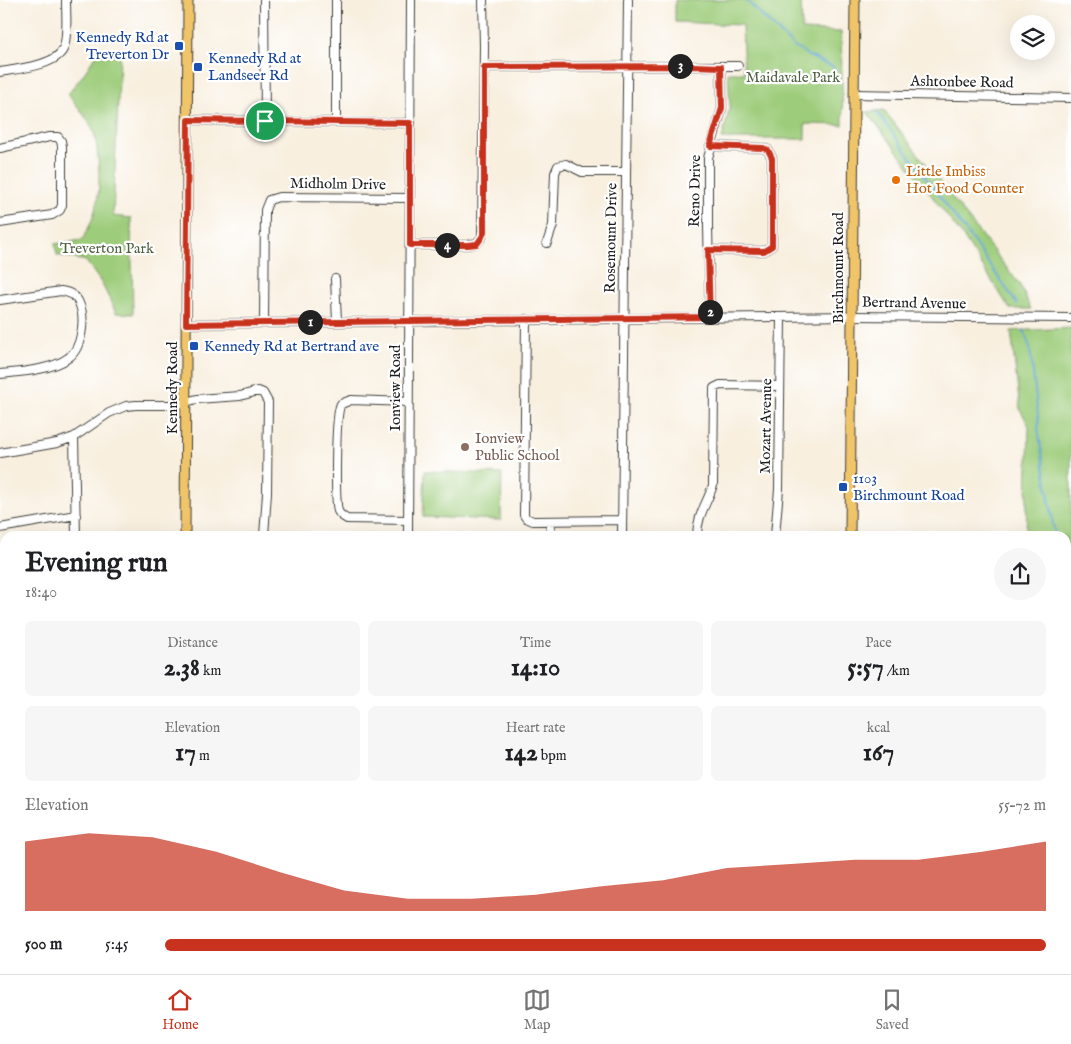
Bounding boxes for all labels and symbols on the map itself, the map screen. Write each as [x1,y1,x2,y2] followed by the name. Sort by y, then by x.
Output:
[76,28,169,64] place label: Kennedy Rd at Treverton Dr
[173,40,185,52] marker: Kennedy Rd at Treverton Dr
[208,49,301,85] place label: Kennedy Rd at Landseer Rd
[668,54,692,78] pin: 3
[192,61,204,73] marker: Kennedy Rd at Landseer Rd
[746,68,841,87] park label: Maidavale Park
[909,72,1015,92] street label: Ashtonbee Road
[244,100,286,142] pin
[685,154,705,227] street label: Reno Drive
[906,162,1024,198] place label: Little Imbiss Hot Food Counter
[290,174,386,194] street label: Midholm Drive
[890,174,902,186] marker: Little Imbiss Hot Food Counter
[601,183,621,293] street label: Rosemount Drive
[829,211,848,324] street label: Birchmount Road
[434,232,460,258] pin: 4
[60,239,155,258] park label: Treverton Park
[862,293,967,313] street label: Bertrand Avenue
[698,300,722,324] pin: 2
[298,310,322,334] pin: 1
[204,337,379,356] place label: Kennedy Rd at Bertrand ave
[163,340,182,435] street label: Kennedy Road
[188,340,200,352] marker: Kennedy Rd at Bertrand ave
[386,344,405,431] street label: Ionview Road
[756,378,776,474] street label: Mozart Avenue
[475,429,560,465] place label: Ionview Public School
[459,441,471,453] marker: Ionview Public School
[853,469,965,505] place label: 1103 Birchmount Road
[837,481,849,493] marker: 1103 Birchmount Road

